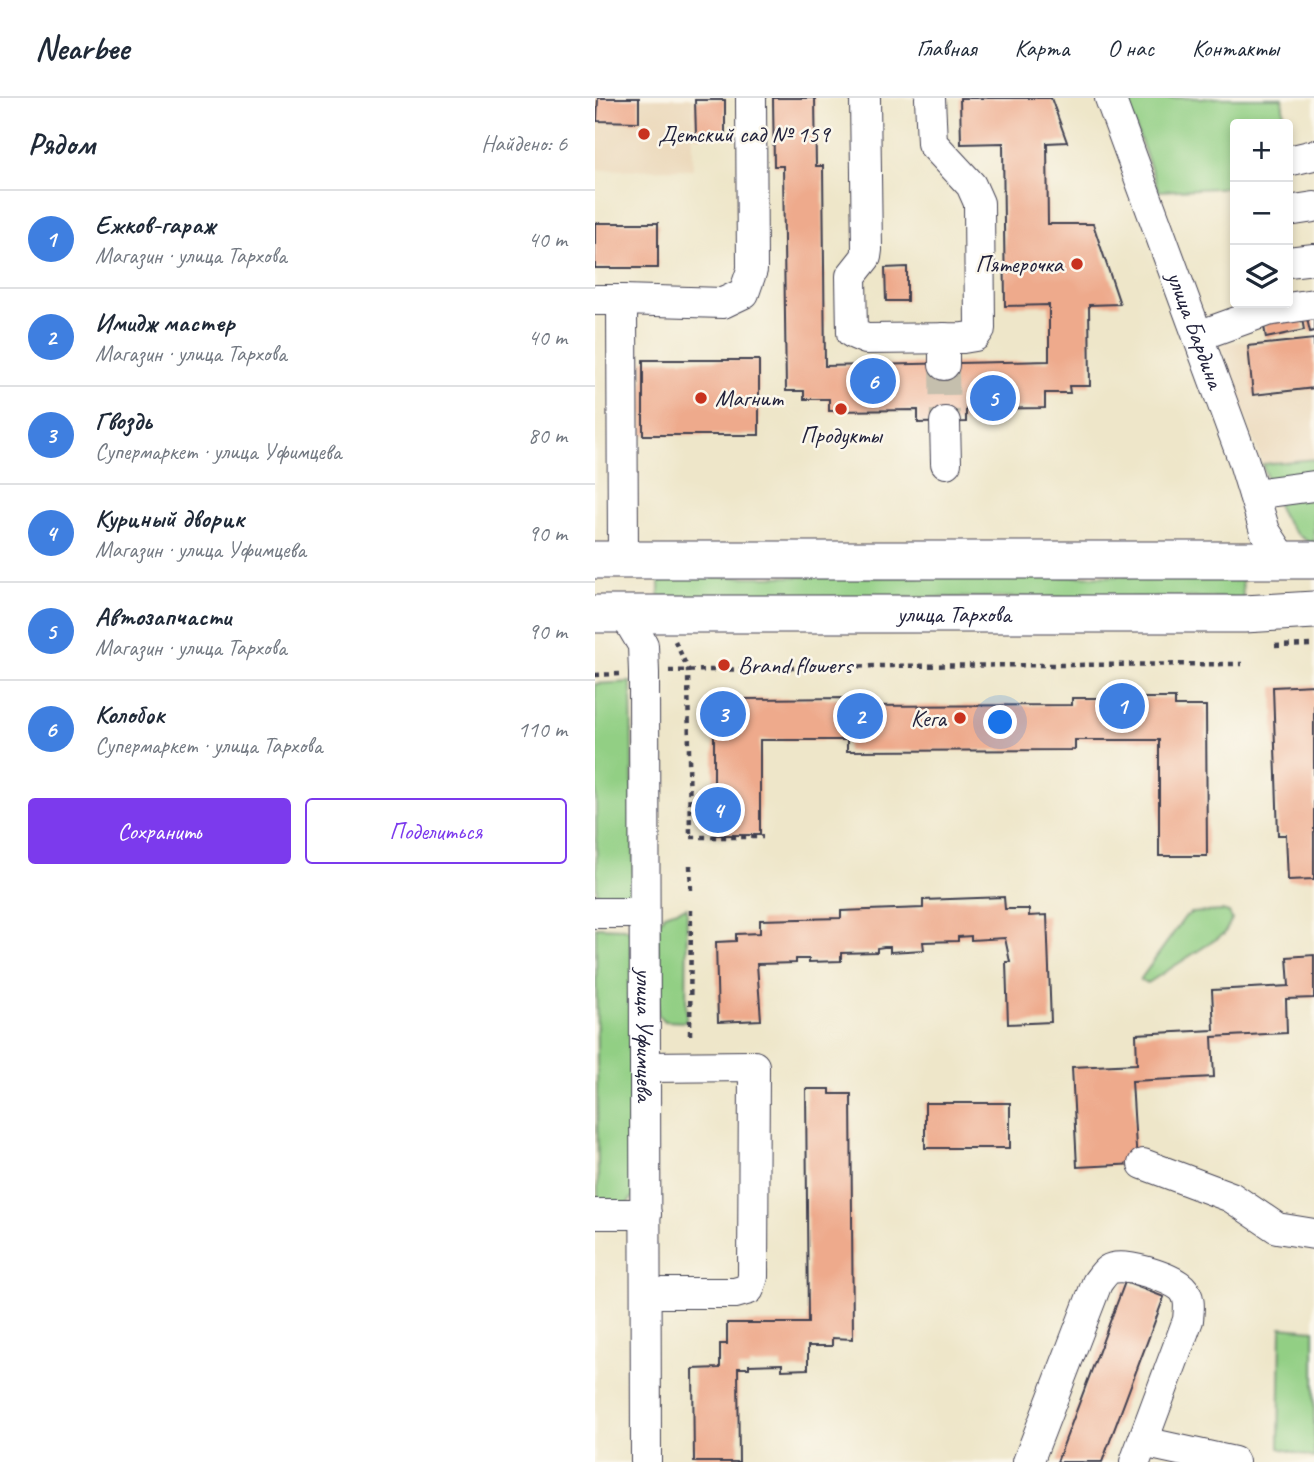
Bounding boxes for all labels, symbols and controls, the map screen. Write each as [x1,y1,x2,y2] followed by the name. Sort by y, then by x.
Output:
[35,27,129,69] text: Nearbee
[916,33,977,63] text: Главная
[1015,33,1069,63] text: Карта
[1107,33,1154,63] text: О нас
[1192,33,1279,63] text: Контакты
[658,119,832,149] place label: Детский сад № 159
[1230,119,1293,308] map controls
[1230,119,1293,182] button: +
[28,125,95,163] text: Рядом
[636,126,652,142] marker: Детский сад № 159
[481,129,567,158] text: Найдено: 6
[1230,182,1293,245] button: −
[95,208,215,241] text: Ежков-гараж
[46,225,56,254] text: 1
[528,225,567,254] text: 40 m
[95,241,287,270] text: Магазин · улица Тархова
[1230,245,1293,308] button: layers
[975,249,1065,279] place label: Пятерочка
[1069,256,1085,272] marker: Пятерочка
[1159,265,1231,394] street label: улица Бардина
[95,306,234,339] text: Имидж мастер
[46,323,56,352] text: 2
[528,323,567,352] text: 40 m
[95,339,287,368] text: Магазин · улица Тархова
[850,355,896,407] pin: 6
[970,372,1016,424] pin: 5
[715,383,784,413] place label: Магнит
[693,390,709,406] marker: Магнит
[833,401,849,417] marker: Продукты
[95,404,152,437] text: Гвоздь
[800,420,884,450] place label: Продукты
[46,421,56,450] text: 3
[528,421,567,450] text: 80 m
[95,437,341,466] text: Супермаркет · улица Уфимцева
[95,502,244,535] text: Куриный дворик
[46,519,56,548] text: 4
[528,519,567,548] text: 90 m
[95,535,306,564] text: Магазин · улица Уфимцева
[895,599,1013,629] street label: улица Тархова
[95,600,231,633] text: Автозапчасти
[46,617,56,646] text: 5
[528,617,567,646] text: 90 m
[95,633,287,662] text: Магазин · улица Тархова
[738,650,854,680] place label: Brand flowers
[716,657,732,673] marker: Brand flowers
[1099,680,1145,732] pin: 1
[700,688,746,740] pin: 3
[837,690,883,742] pin: 2
[95,698,165,731] text: Колобок
[911,703,947,733] place label: Кега
[983,705,1017,739] your location
[952,710,968,726] marker: Кега
[46,715,56,744] text: 6
[518,715,567,744] text: 110 m
[95,731,322,760] text: Супермаркет · улица Тархова
[695,784,741,836] pin: 4
[28,798,291,864] button: Сохранить
[305,798,567,864] button: Поделиться
[630,966,660,1104] street label: улица Уфимцева

